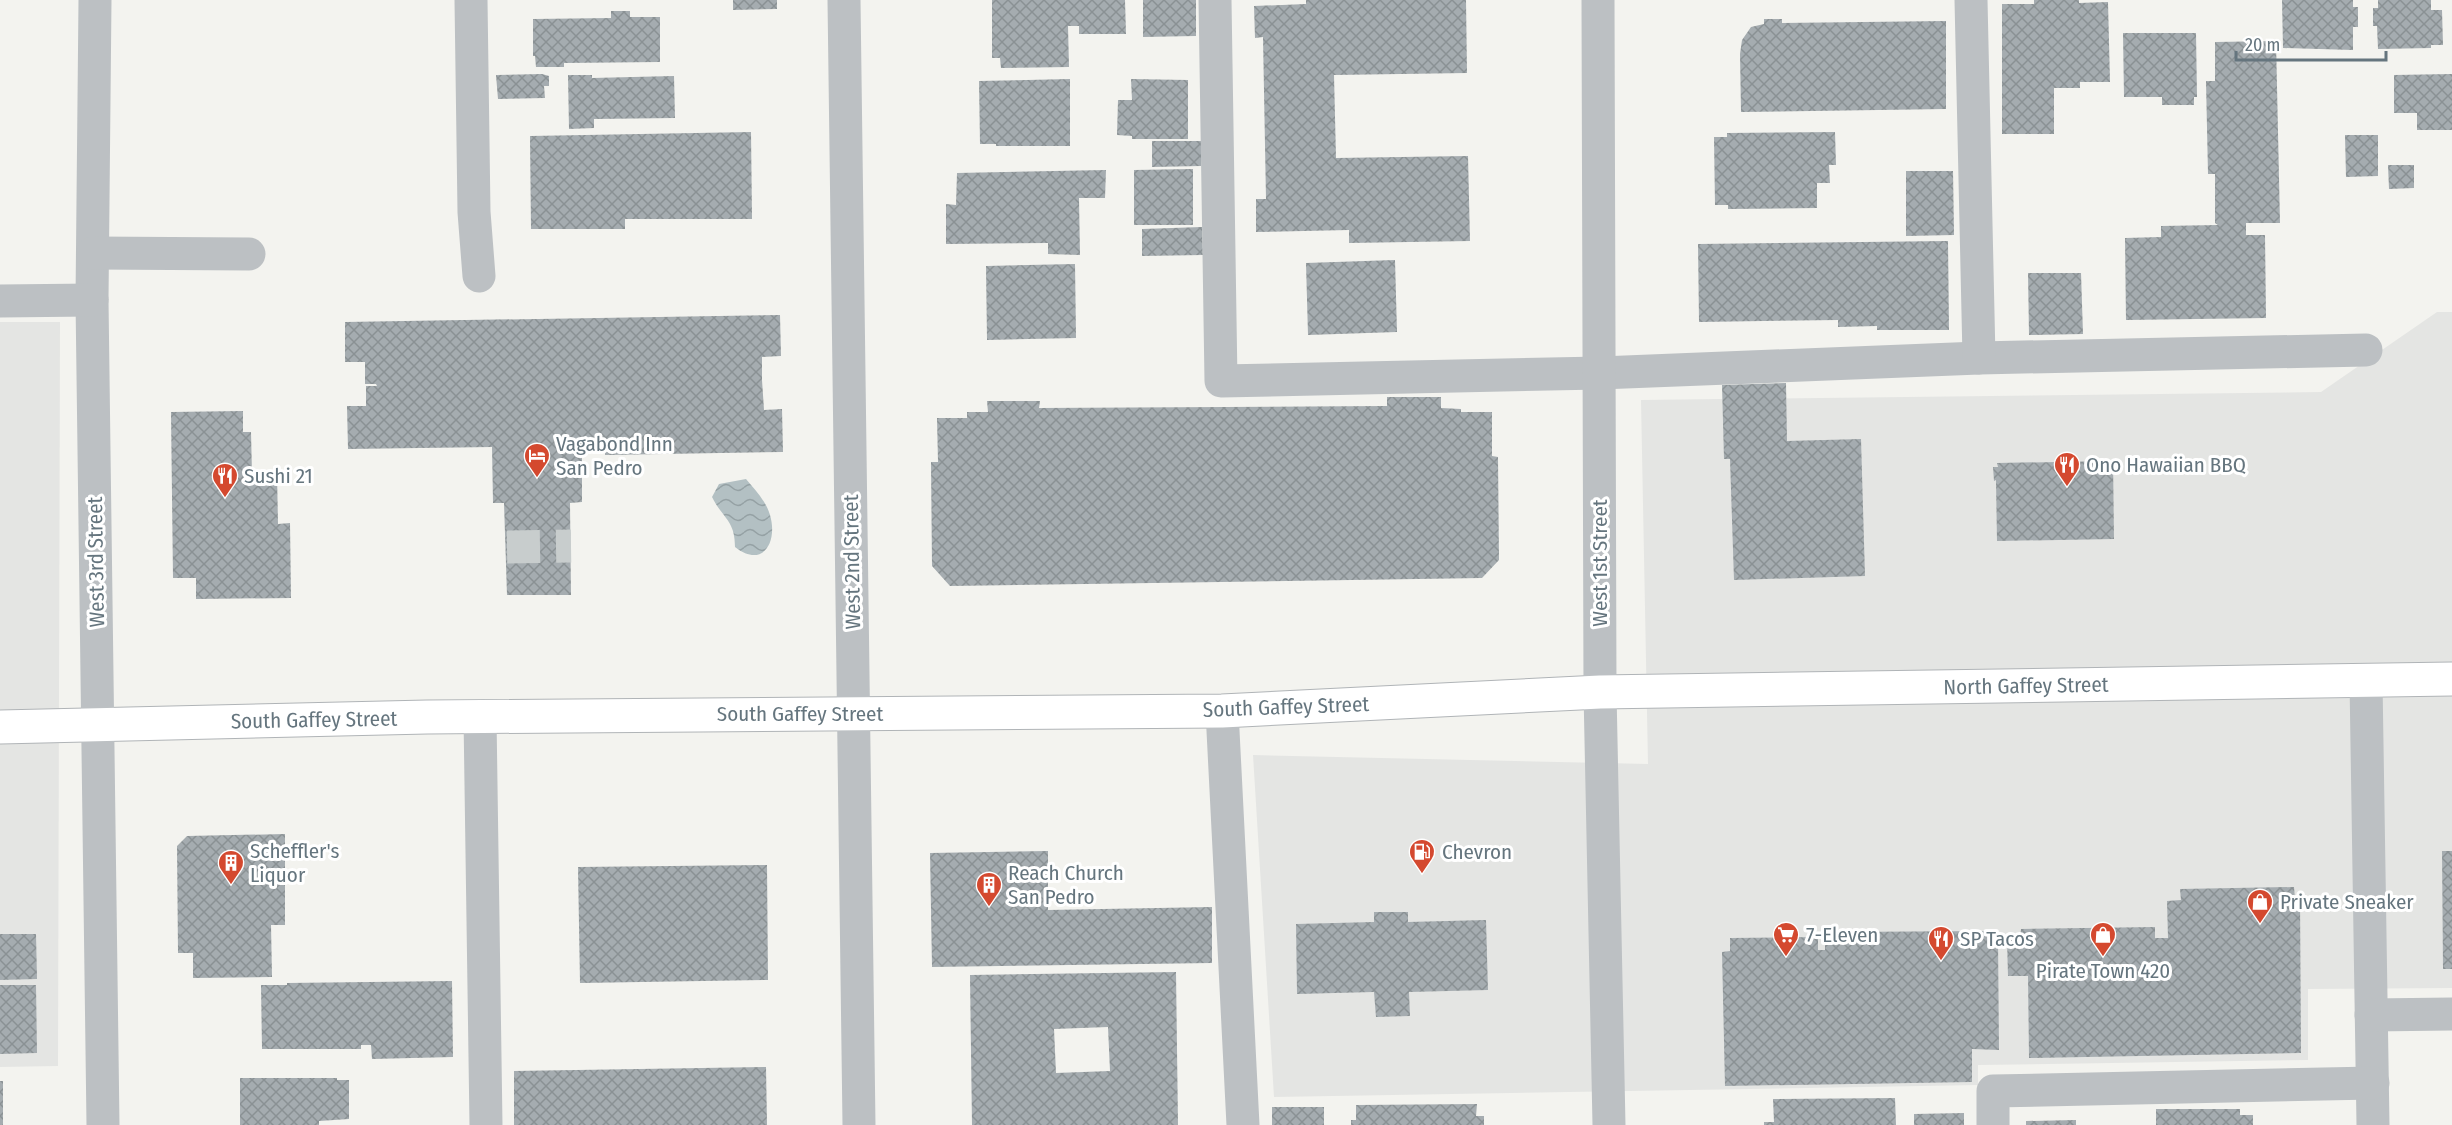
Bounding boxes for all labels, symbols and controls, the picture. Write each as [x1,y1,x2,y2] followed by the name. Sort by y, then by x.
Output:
[2236,24,2386,62] scale bar
[2245,34,2280,56] text: 20 m
[556,431,673,481] place label: Vagabond Inn San Pedro
[522,441,552,479] hotel icon: Vagabond Inn San Pedro
[2052,450,2082,488] restaurant icon: Ono Hawaiian BBQ
[2086,452,2246,478] place label: Ono Hawaiian BBQ
[210,461,240,499] restaurant icon: Sushi 21
[244,463,313,489] place label: Sushi 21
[838,494,866,630] street label: West 2nd Street
[82,496,110,628] street label: West 3rd Street
[1587,499,1613,627] street label: West 1st Street
[1943,672,2109,700] street label: North Gaffey Street
[1202,691,1370,723] street label: South Gaffey Street
[717,701,883,727] street label: South Gaffey Street
[231,706,398,734] street label: South Gaffey Street
[1407,837,1437,875] fuel station icon: Chevron
[250,838,339,888] place label: Scheffler's Liquor
[1442,839,1512,865] place label: Chevron
[216,848,246,886] building icon: Scheffler's Liquor
[1008,860,1124,910] place label: Reach Church San Pedro
[974,870,1004,908] building icon: Reach Church San Pedro
[2245,887,2275,925] shop icon: Private Sneaker
[2280,889,2414,915] place label: Private Sneaker
[1771,920,1801,958] supermarket icon: 7-Eleven
[2088,920,2118,958] shop icon: Pirate Town 420
[1806,922,1878,948] place label: 7-Eleven
[1926,924,1956,962] restaurant icon: SP Tacos
[1960,926,2034,952] place label: SP Tacos
[2036,958,2170,984] place label: Pirate Town 420

